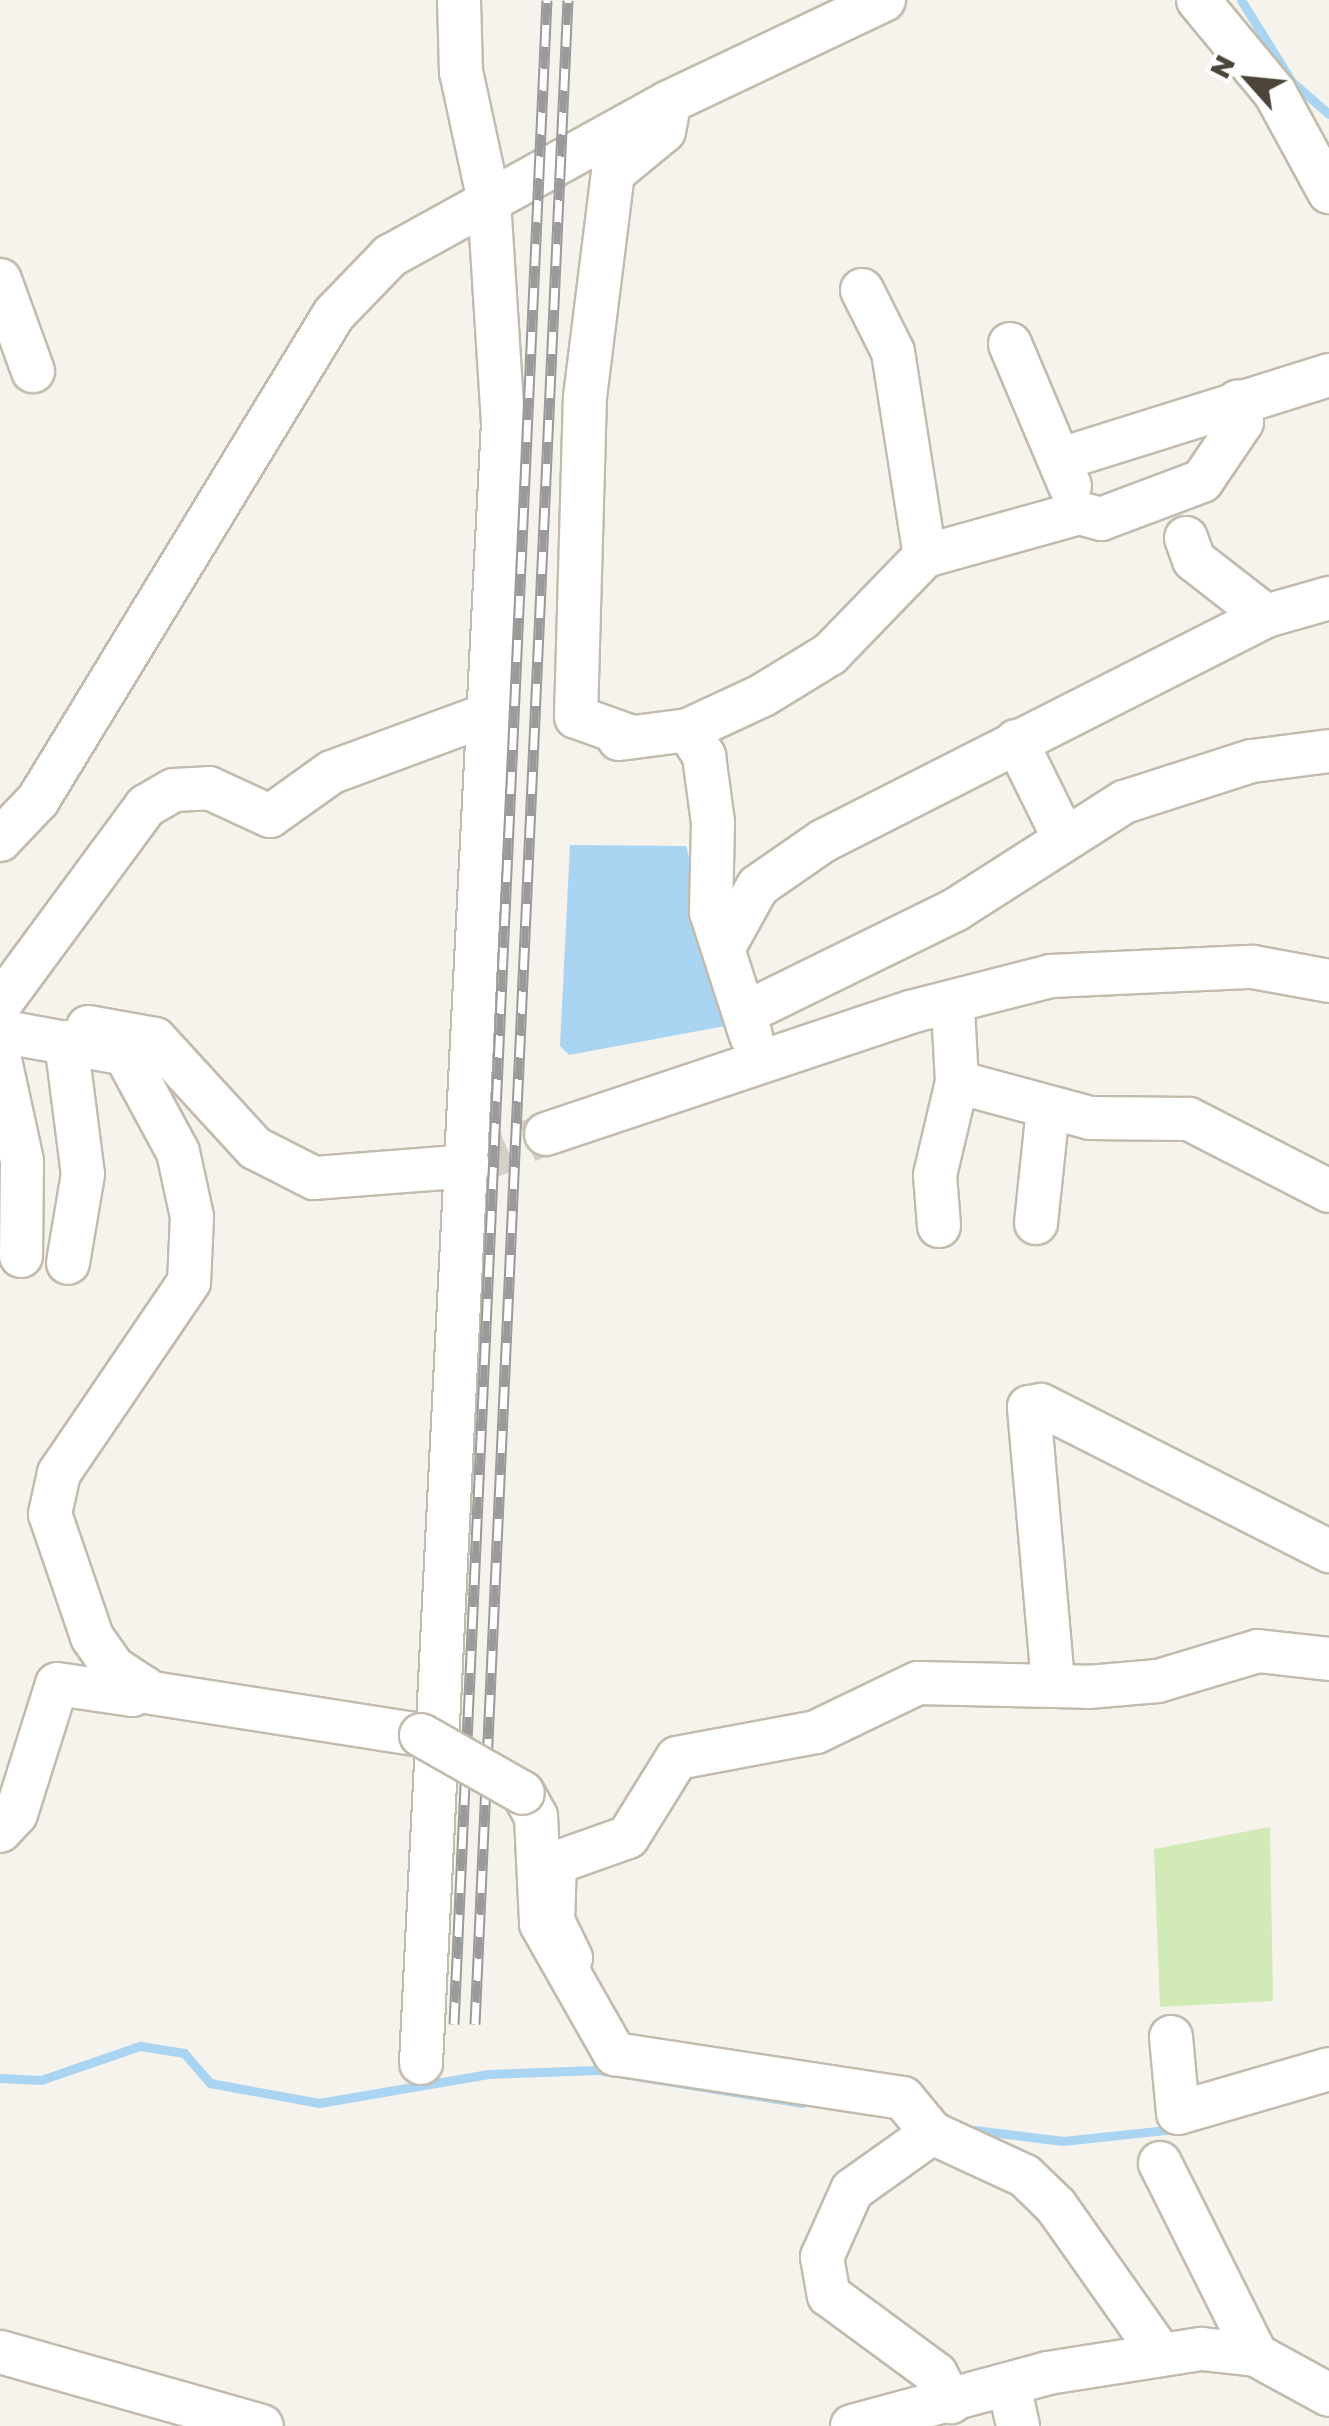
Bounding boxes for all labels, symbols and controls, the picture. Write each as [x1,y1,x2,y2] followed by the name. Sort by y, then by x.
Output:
[1199,30,1299,130] north arrow
[1202,49,1241,83] text: N

